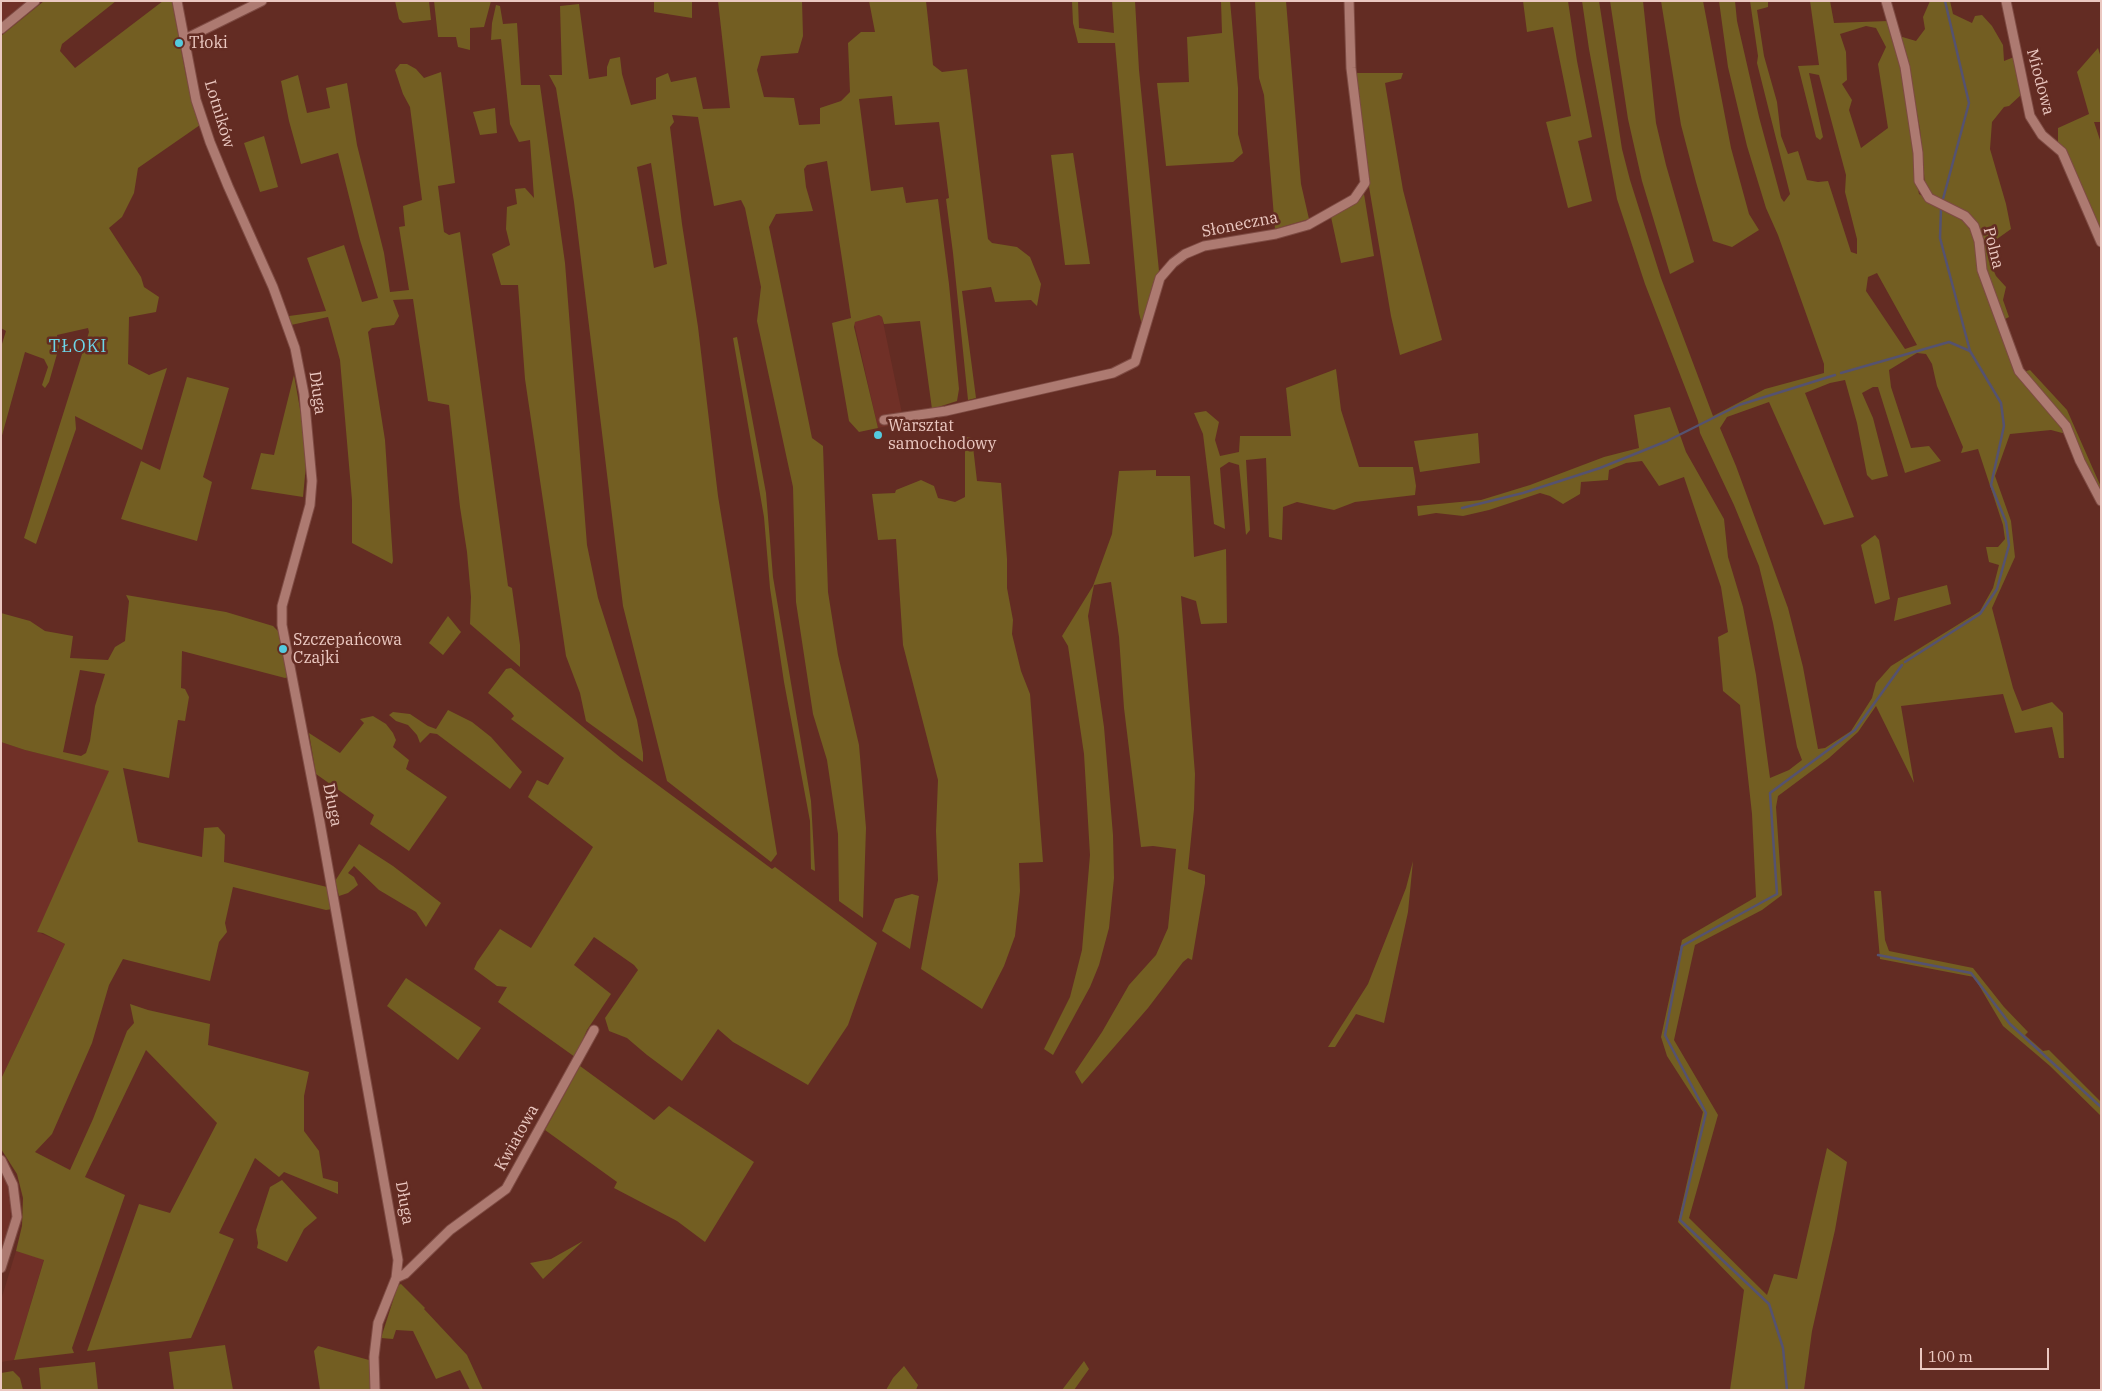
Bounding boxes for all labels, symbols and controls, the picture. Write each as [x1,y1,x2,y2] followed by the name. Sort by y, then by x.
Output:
[189,33,228,53] place label: Tłoki
[173,37,185,49] marker: Tłoki
[2022,47,2058,117] street label: Miodowa
[200,78,238,150] street label: Lotników
[1200,208,1280,242] street label: Słoneczna
[1979,225,2007,271] street label: Polna
[48,336,108,358] district label: TŁOKI
[304,370,330,416] street label: Długa
[888,416,996,454] place label: Warsztat samochodowy
[872,429,884,441] marker: Warsztat samochodowy
[293,630,402,668] place label: Szczepańcowa Czajki
[277,643,289,655] marker: Szczepańcowa Czajki
[318,782,346,828] street label: Długa
[491,1102,543,1174] street label: Kwiatowa
[391,1180,417,1226] street label: Długa
[1922,1338,2051,1370] scale bar
[1928,1347,1973,1366] text: 100 m

